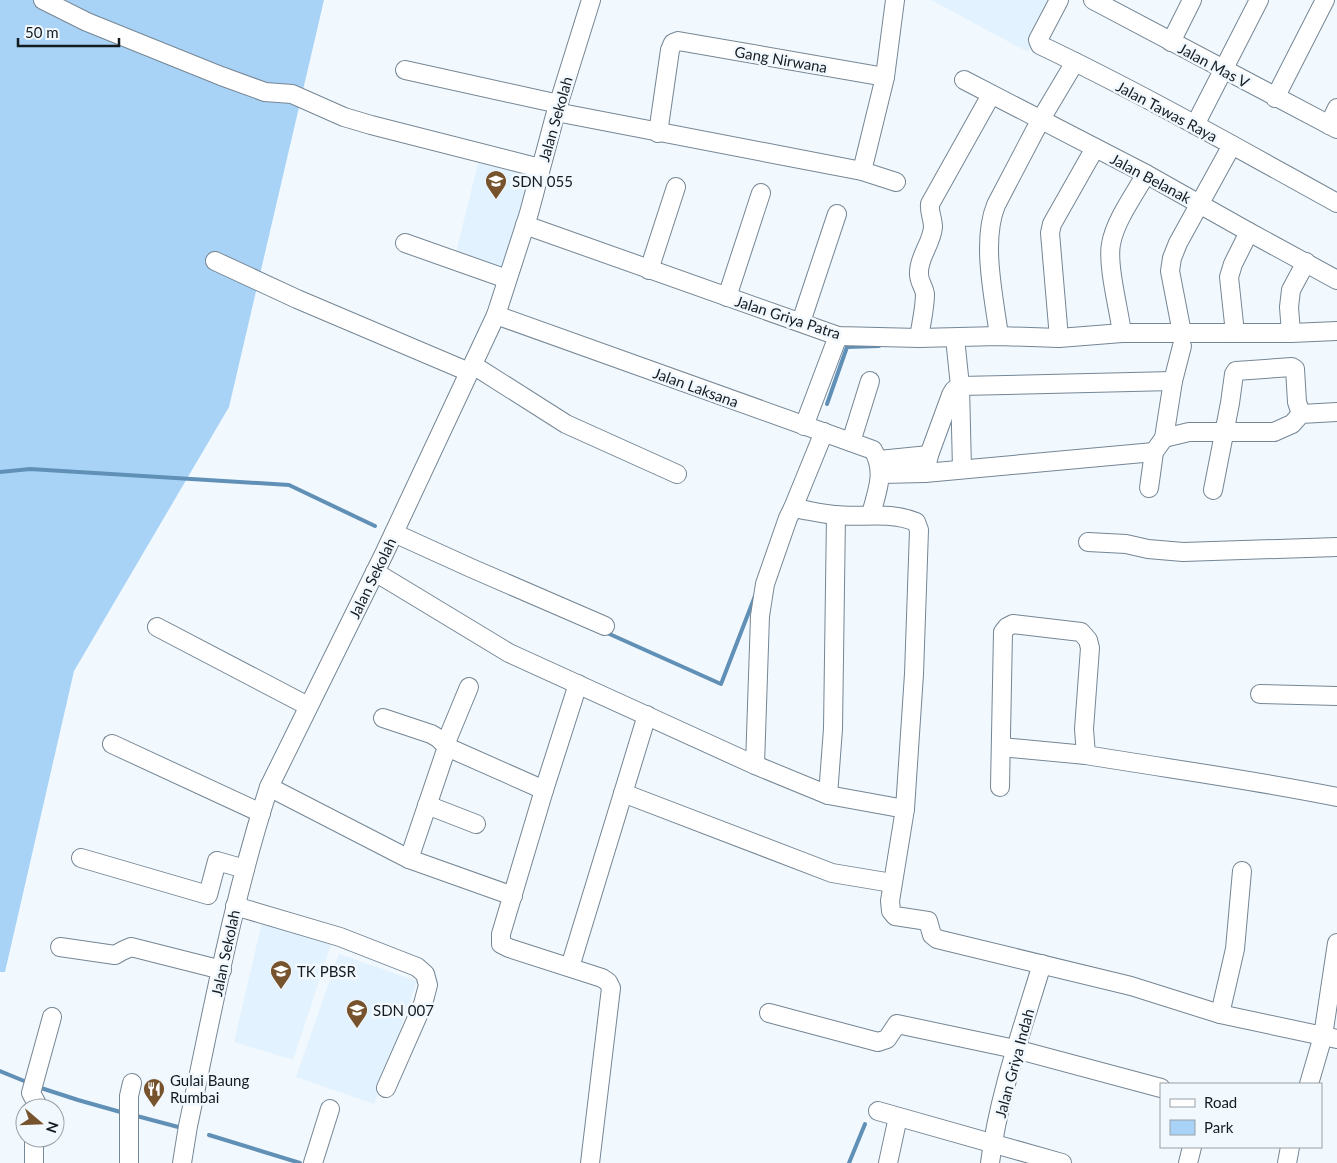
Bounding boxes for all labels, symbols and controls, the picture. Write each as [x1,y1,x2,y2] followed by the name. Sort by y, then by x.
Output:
[18,15,119,47] scale bar
[25,23,59,41] text: 50 m
[1175,39,1253,92] street label: Jalan Mas V
[733,42,829,76] street label: Gang Nirwana
[534,74,576,164] street label: Jalan Sekolah
[1113,77,1221,145] street label: Jalan Tawas Raya
[1108,149,1195,207] street label: Jalan Belanak
[484,169,508,200] school or university icon: SDN 055
[512,172,573,190] place label: SDN 055
[733,291,843,343] street label: Jalan Griya Patra
[651,363,741,411] street label: Jalan Laksana
[345,535,399,621] street label: Jalan Sekolah
[207,908,243,998] street label: Jalan Sekolah
[269,959,293,990] school or university icon: TK PBSR
[297,962,356,980] place label: TK PBSR
[345,998,369,1029] school or university icon: SDN 007
[373,1001,434,1019] place label: SDN 007
[991,1007,1037,1119] street label: Jalan Griya Indah
[170,1071,249,1106] place label: Gulai Baung Rumbai
[142,1077,166,1108] restaurant icon: Gulai Baung Rumbai
[1160,1083,1322,1148] legend
[1204,1093,1237,1111] text: Road
[15,1098,65,1148] north arrow
[1204,1118,1234,1136] text: Park
[43,1120,63,1135] text: N

